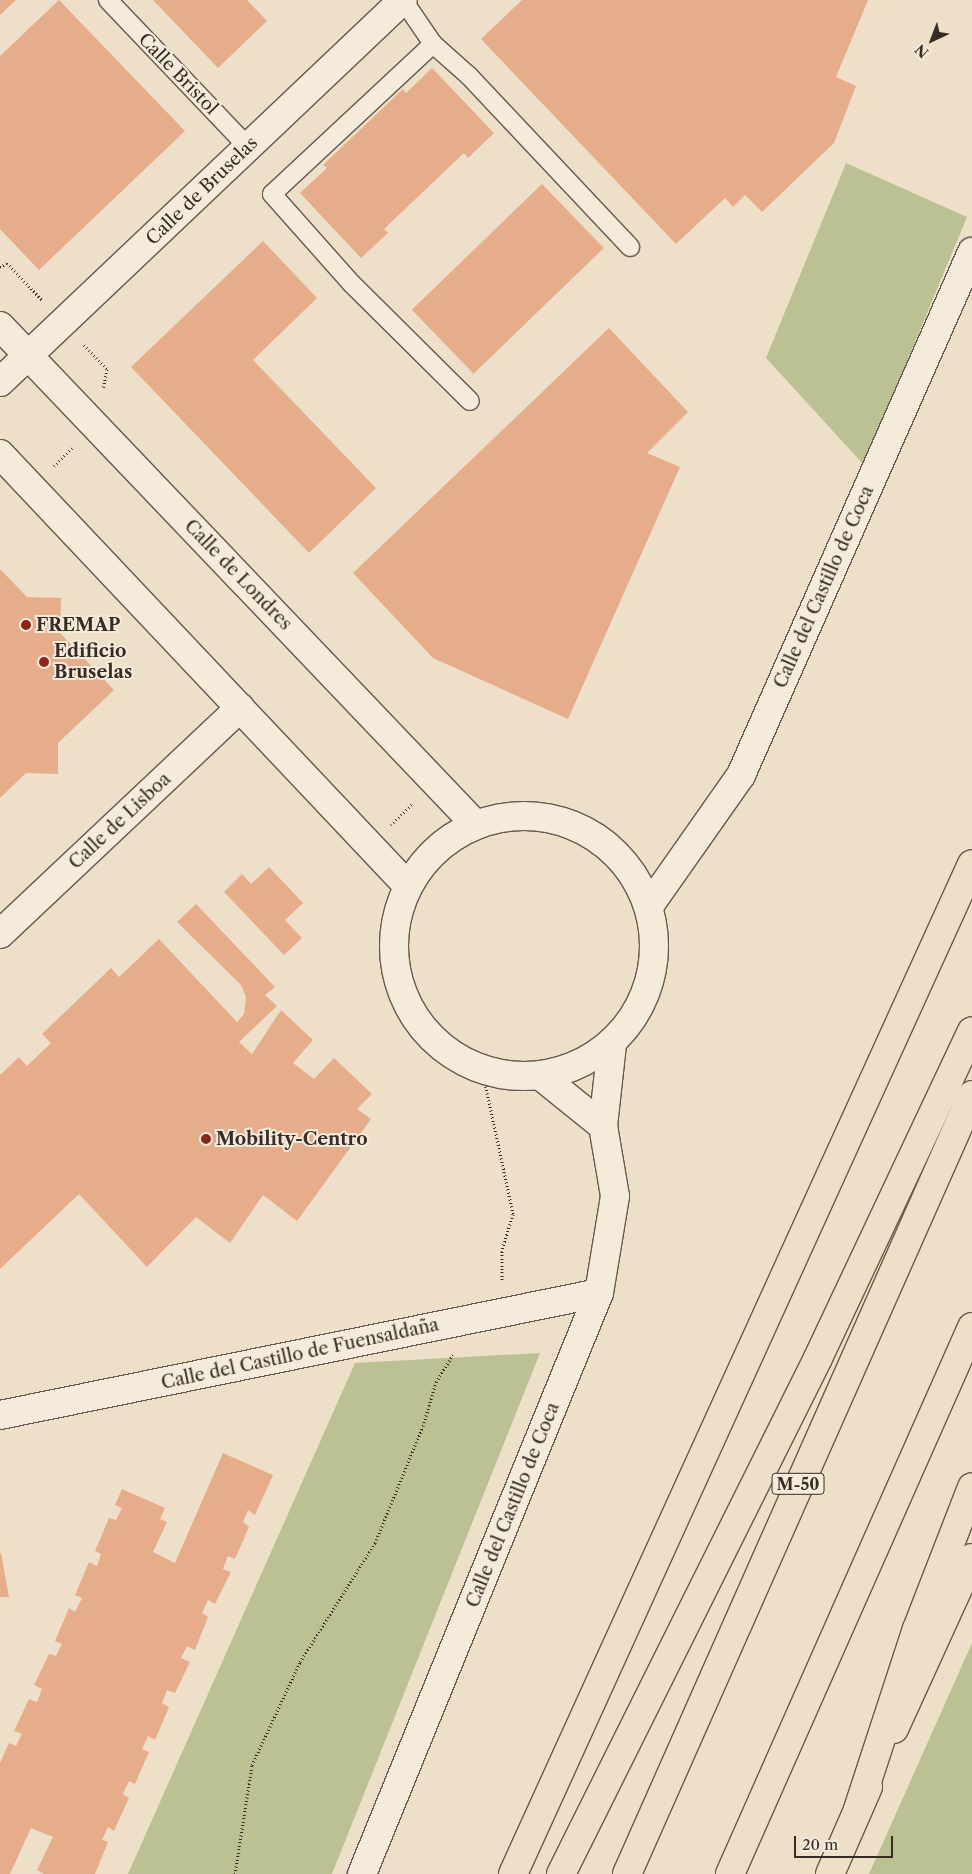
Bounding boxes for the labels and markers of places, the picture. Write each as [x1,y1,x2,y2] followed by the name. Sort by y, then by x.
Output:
[36,614,120,636] place label: FREMAP
[20,619,32,631] marker: FREMAP
[54,641,132,684] place label: Edificio Bruselas
[38,656,50,668] marker: Edificio Bruselas
[216,1128,368,1150] place label: Mobility-Centro
[200,1133,212,1145] marker: Mobility-Centro

